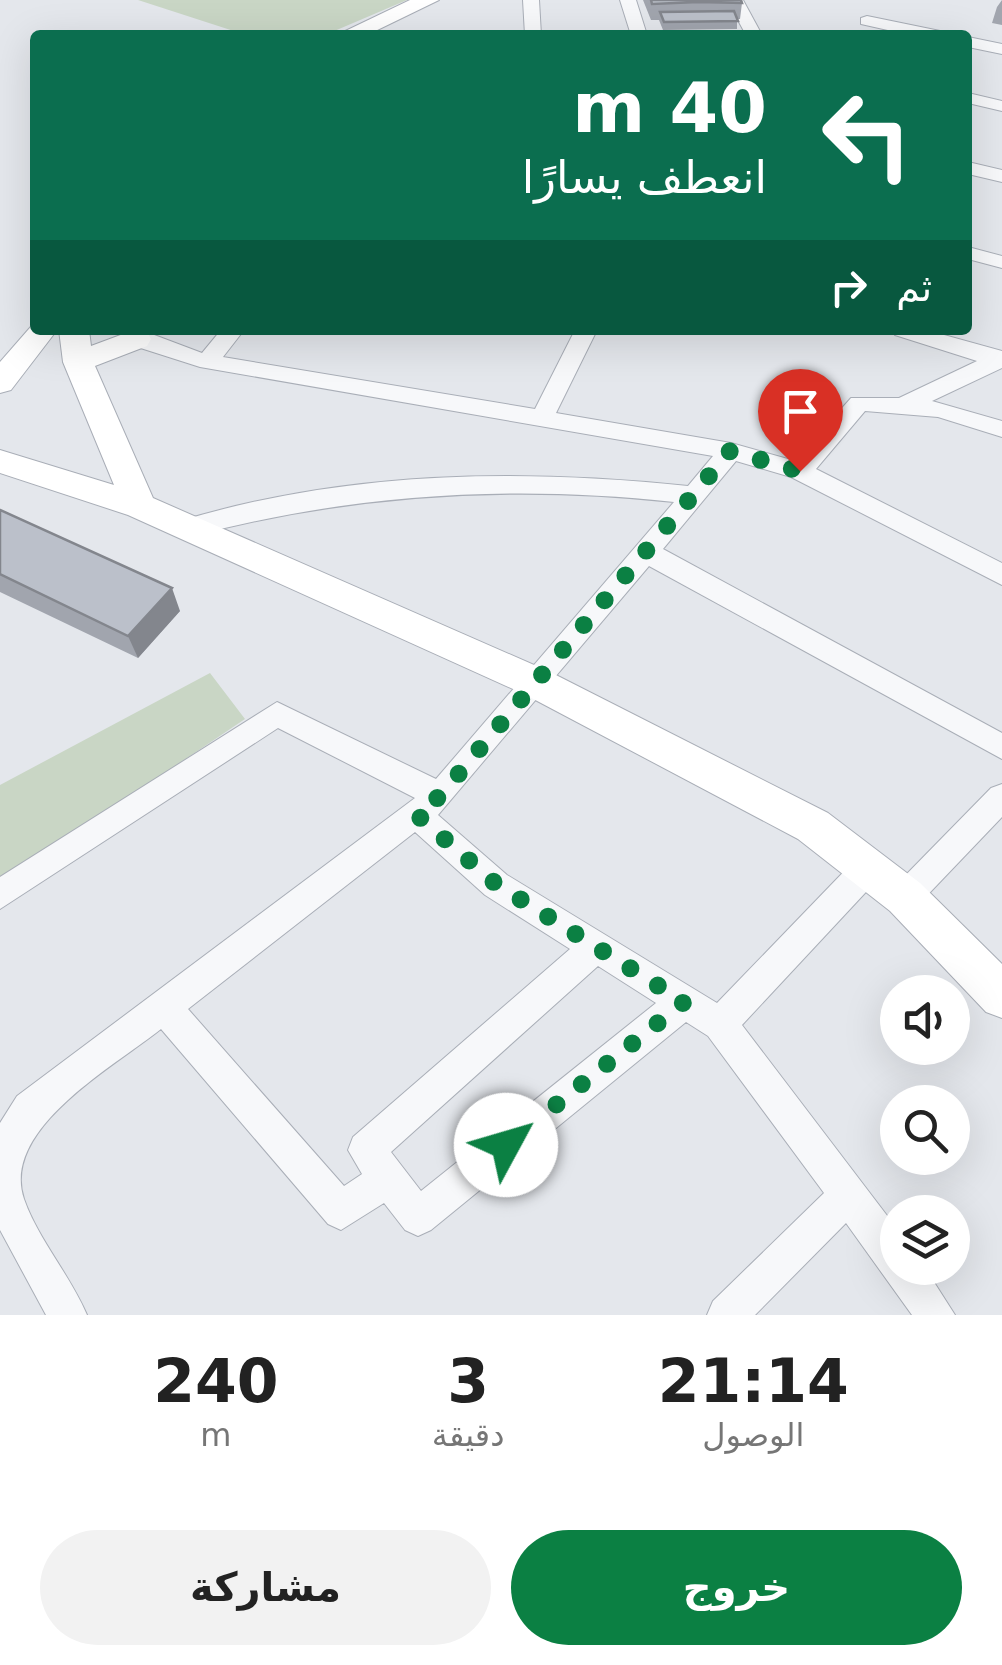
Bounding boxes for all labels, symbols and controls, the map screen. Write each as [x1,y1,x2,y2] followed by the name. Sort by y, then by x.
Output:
[572,67,767,149] text: 40 m
[802,70,932,200] icon: left
[522,151,767,204] text: انعطف يسارًا
[821,260,876,315] icon: right
[896,266,932,310] text: ثم
[758,369,843,472] pin
[773,384,828,439] icon: arrive
[880,975,970,1285] map controls
[880,975,970,1065] button: sound
[880,1085,970,1175] button: search
[454,1093,558,1197] position arrow
[880,1195,970,1285] button: layers
[153,1346,279,1416] text: 240
[447,1346,489,1416] text: 3
[658,1346,849,1416] text: 21:14
[200,1416,232,1454] text: m
[432,1416,504,1454] text: دقيقة
[702,1416,804,1454] text: الوصول
[40,1530,491,1645] button: مشاركة
[511,1530,962,1645] button: خروج

